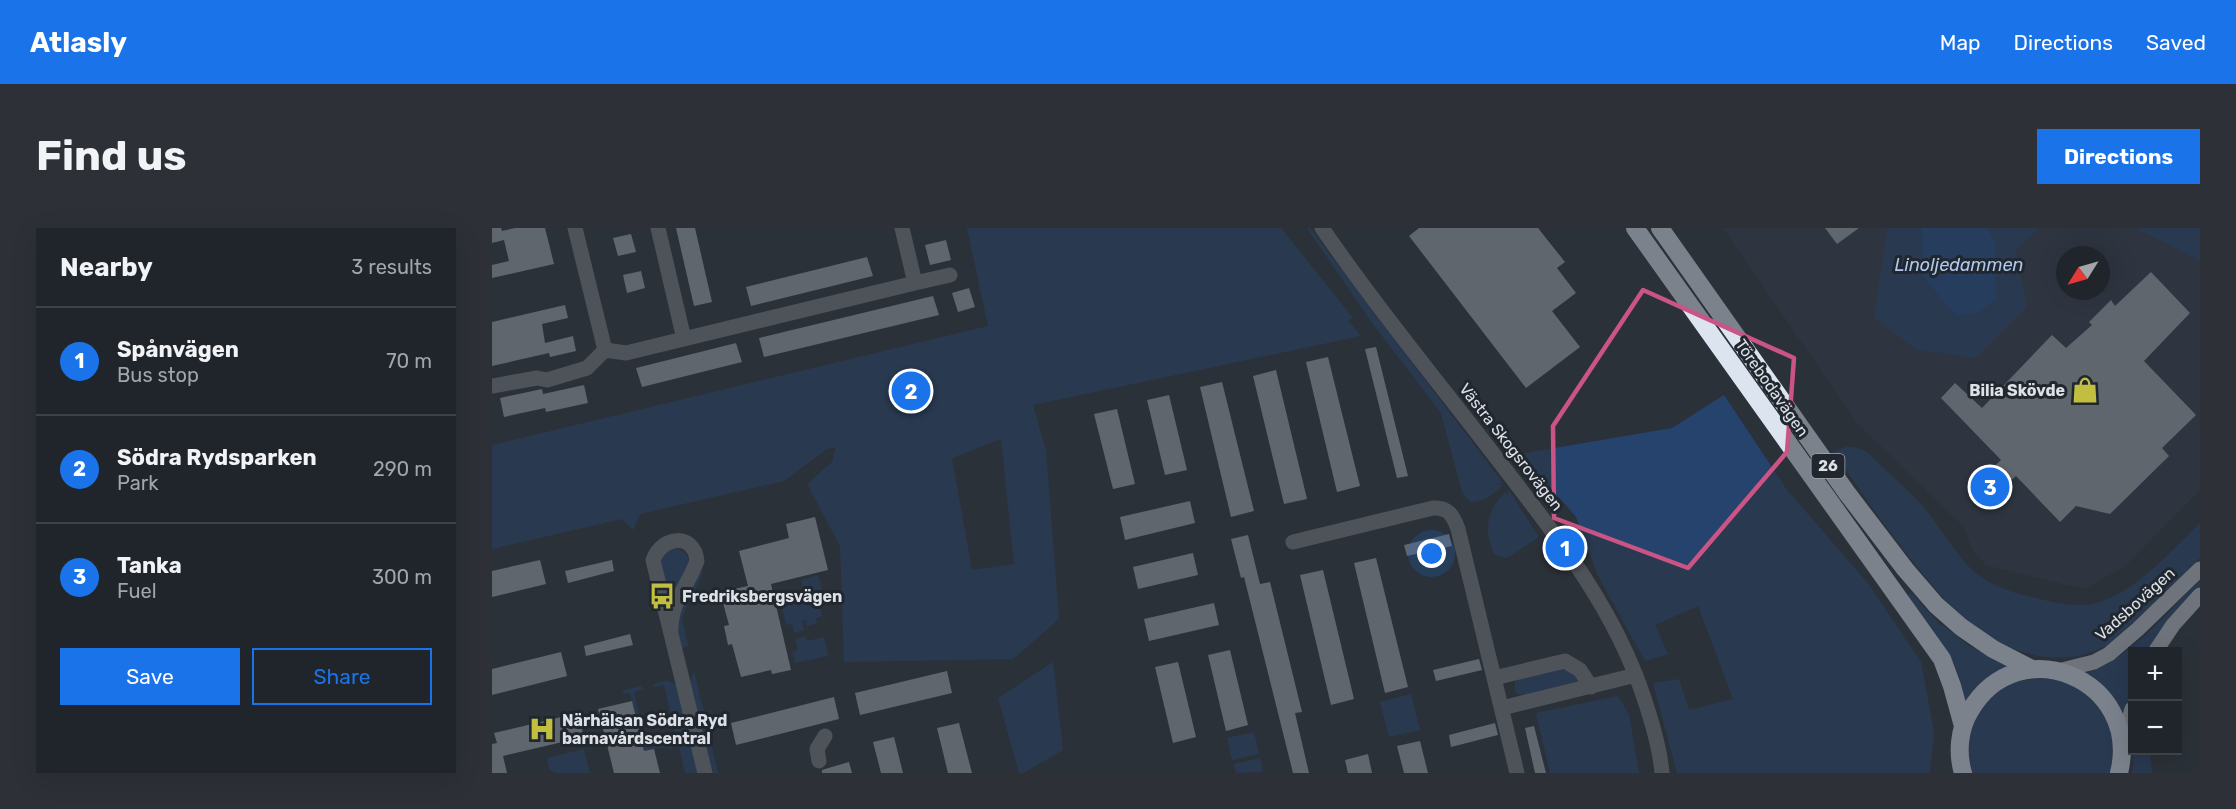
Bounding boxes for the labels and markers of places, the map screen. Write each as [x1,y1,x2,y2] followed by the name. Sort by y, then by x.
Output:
[892,368,930,414] pin: 2
[2070,375,2100,405] shop icon: Bilia Skövde
[1969,381,2065,400] place label: Bilia Skövde
[1970,464,2010,510] pin: 3
[1546,526,1584,570] pin: 1
[647,581,677,611] bus stop icon: Fredriksbergsvägen
[682,587,842,606] place label: Fredriksbergsvägen
[562,711,727,748] place label: Närhälsan Södra Ryd barnavårdscentral
[527,714,557,744] hospital icon: Närhälsan Södra Ryd barnavårdscentral

